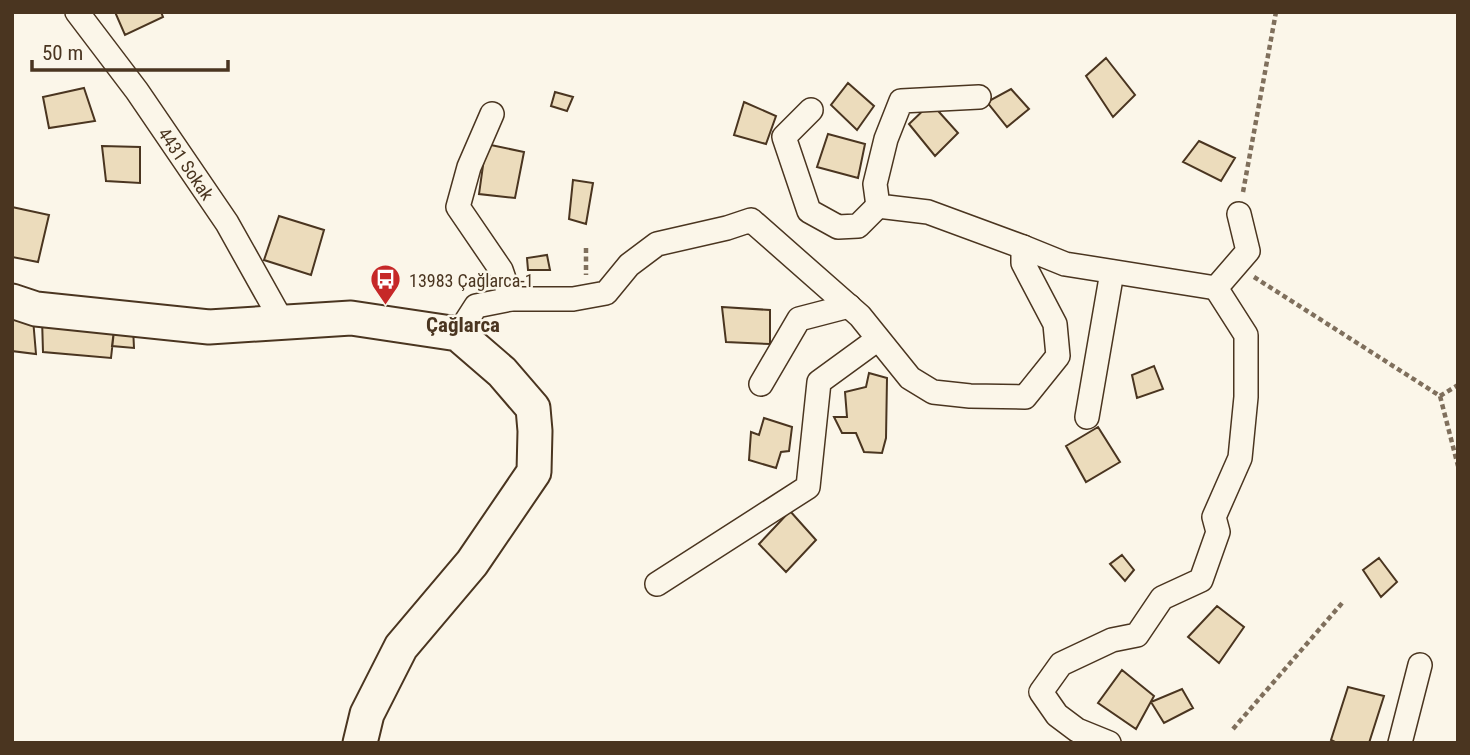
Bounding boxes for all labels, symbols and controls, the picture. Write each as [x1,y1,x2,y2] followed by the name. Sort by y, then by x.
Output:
[32,28,228,72] scale bar
[42,41,83,65] text: 50 m
[154,123,219,204] street label: 4431 Sokak
[369,263,403,307] bus stop icon: 13983 Çağlarca-1
[409,270,534,291] place label: 13983 Çağlarca-1
[426,313,500,337] district label: Çağlarca

